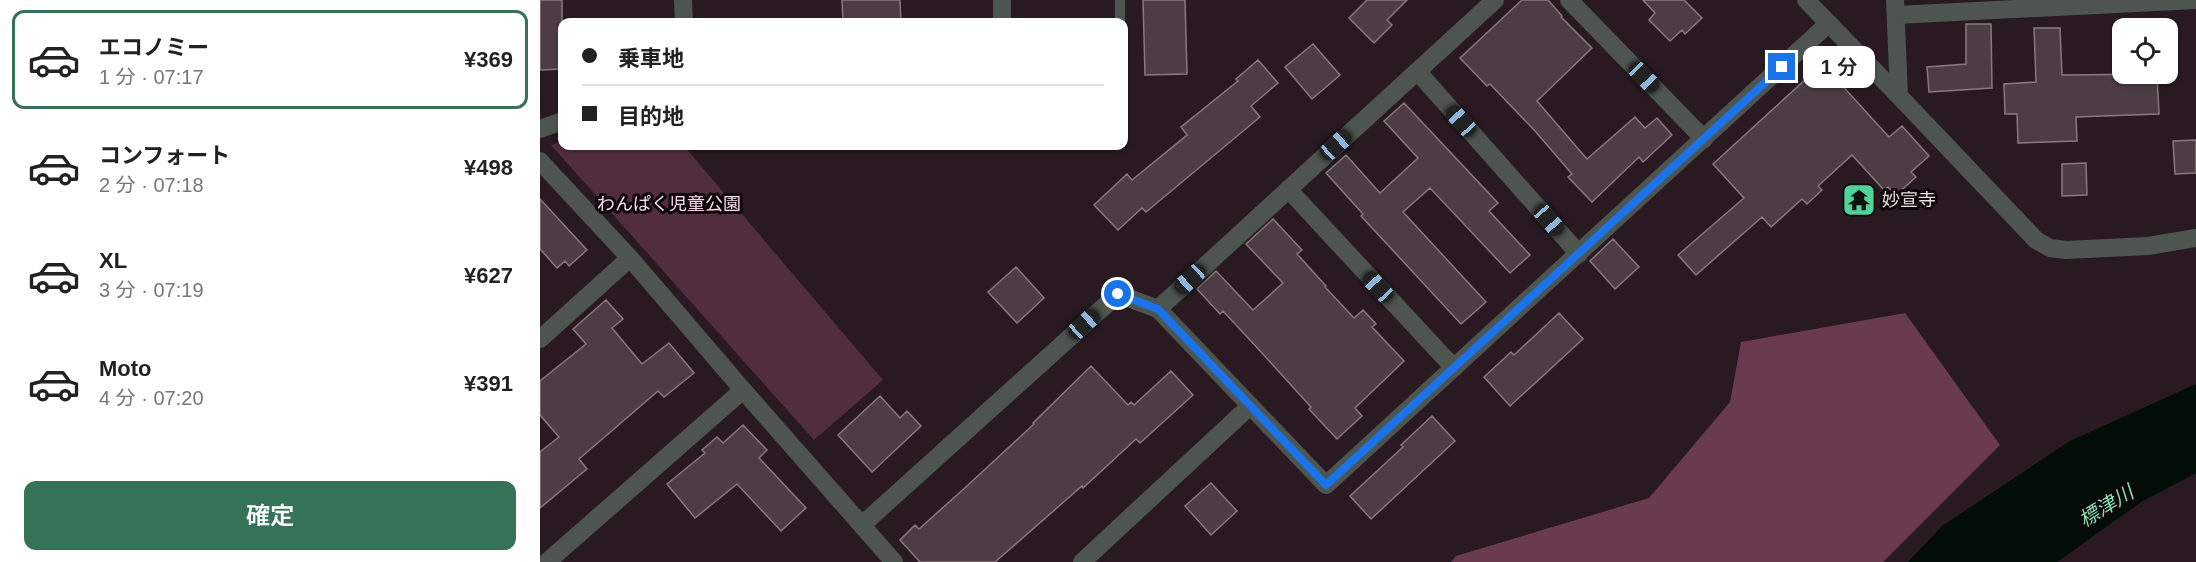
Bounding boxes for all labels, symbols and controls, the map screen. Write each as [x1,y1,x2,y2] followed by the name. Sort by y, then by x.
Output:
[2112,18,2178,84] map controls
[2112,18,2178,84] button: locate
[27,33,81,87] icon: car
[99,35,209,60] text: エコノミー
[618,46,684,71] text: 乗車地
[1803,46,1875,88] callout: 1 分
[464,47,513,72] text: ¥369
[1768,53,1795,80] route end
[1821,56,1857,78] text: 1 分
[1625,58,1663,96] car
[99,66,204,88] text: 1 分 · 07:17
[1442,102,1480,140] car
[618,104,684,129] text: 目的地
[1317,126,1355,164] car
[27,141,81,195] icon: car
[99,143,230,168] text: コンフォート
[464,155,513,180] text: ¥498
[99,174,204,196] text: 2 分 · 07:18
[1841,182,1877,218] temple icon: 妙宣寺
[1882,190,1936,210] place label: 妙宣寺
[597,194,741,214] park label: わんぱく児童公園
[1530,201,1568,239] car
[99,248,127,273] text: XL
[27,249,81,303] icon: car
[1171,260,1209,298] car
[464,263,513,288] text: ¥627
[1359,268,1397,306] car
[99,279,204,301] text: 3 分 · 07:19
[1104,280,1131,307] route start
[1065,305,1103,343] car
[99,356,152,381] text: Moto
[27,357,81,411] icon: car
[464,371,513,396] text: ¥391
[99,387,204,409] text: 4 分 · 07:20
[2075,480,2139,531] water label: 標津川
[24,481,516,550] button: 確定

